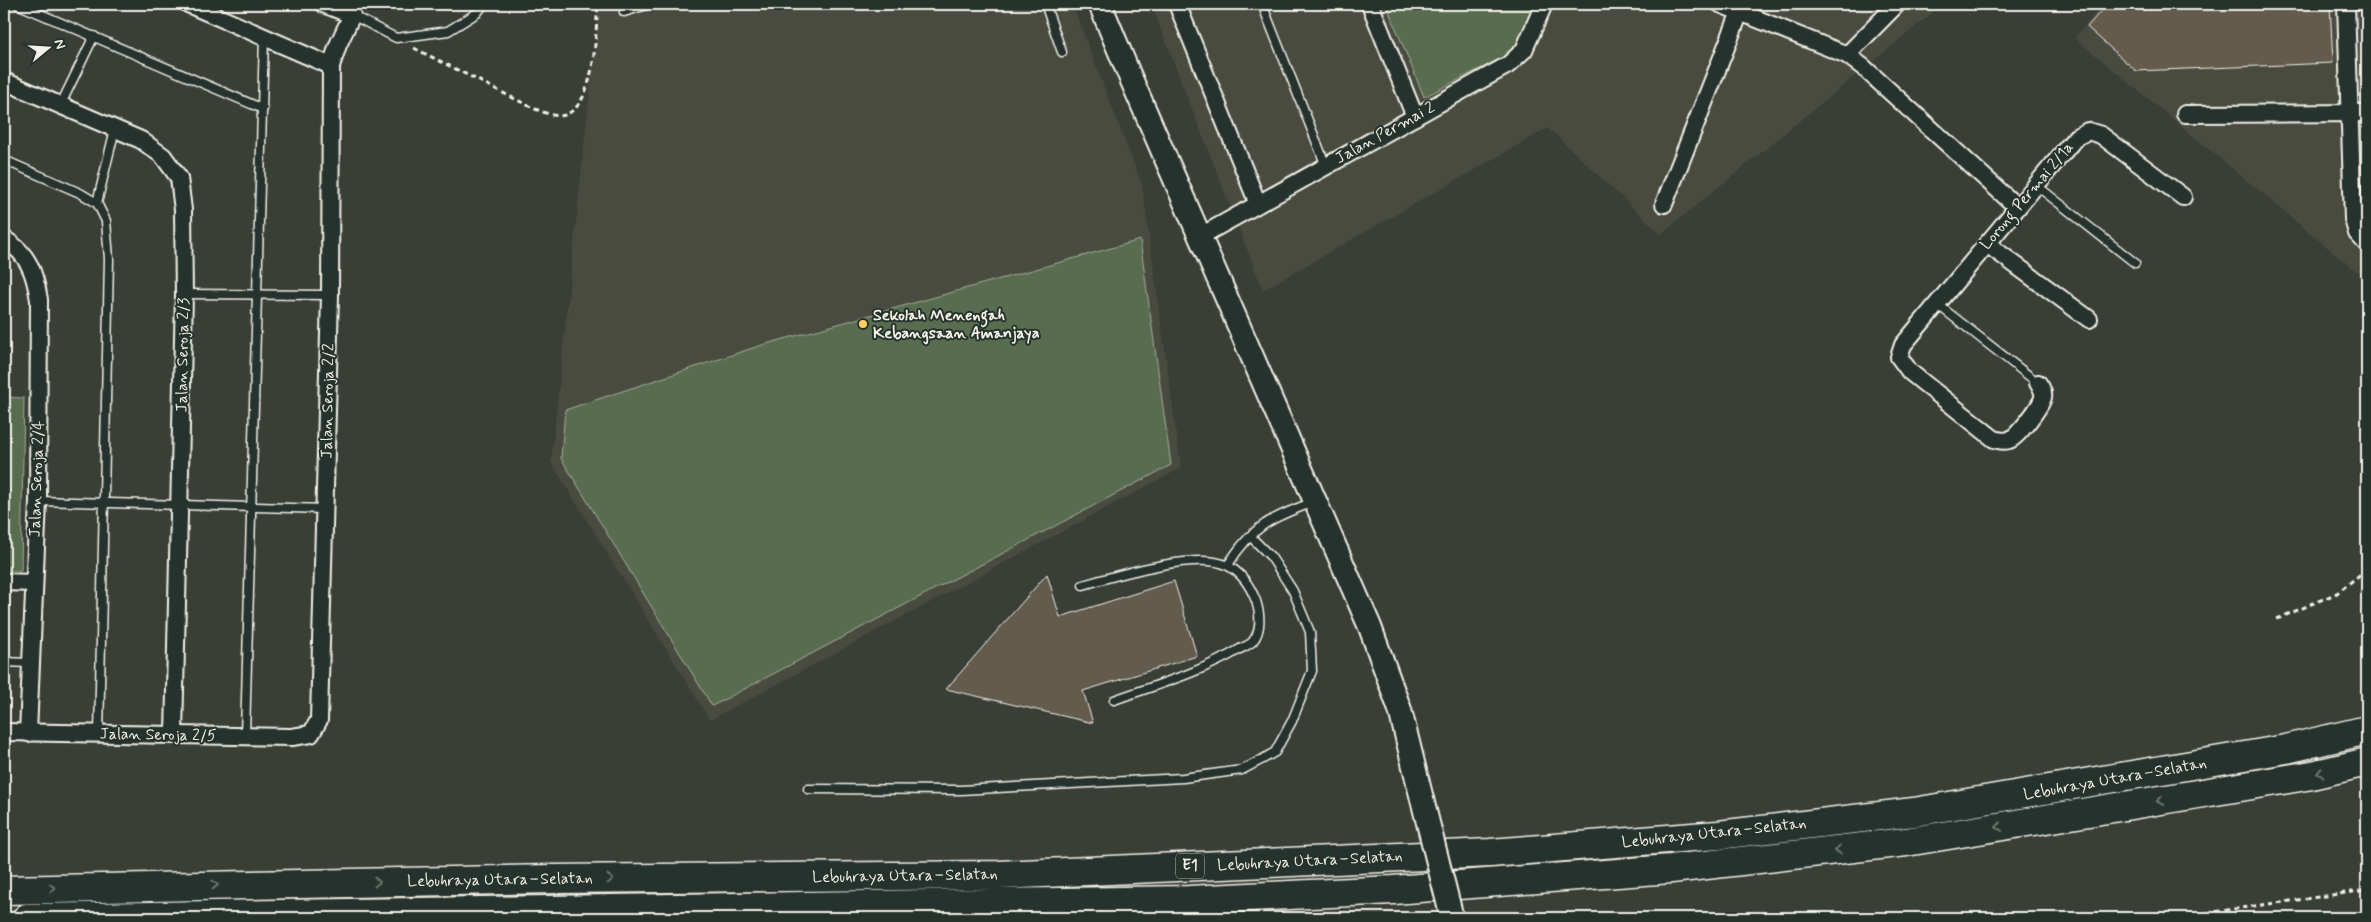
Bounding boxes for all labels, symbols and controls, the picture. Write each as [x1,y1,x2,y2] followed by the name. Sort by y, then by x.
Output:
[22,22,72,72] north arrow
[49,37,69,52] text: N
[1332,97,1439,169] street label: Jalan Permai 2
[1976,138,2079,255] street label: Lorong Permai 2/1a
[172,297,194,413] street label: Jalan Seroja 2/3
[873,305,1040,345] place label: Sekolah Menengah Kebangsaan Amanjaya
[857,318,869,330] marker: Sekolah Menengah Kebangsaan Amanjaya
[316,343,340,459] street label: Jalan Seroja 2/2
[24,420,50,538] street label: Jalan Seroja 2/4
[99,723,217,747] street label: Jalan Seroja 2/5
[2022,753,2208,805] street label: Lebuhraya Utara–Selatan
[2315,767,2324,778] one-way arrow
[2155,795,2164,805] one-way arrow
[1621,813,1807,853] street label: Lebuhraya Utara–Selatan
[1995,821,2004,831] one-way arrow
[1834,844,1842,855] one-way arrow
[1217,846,1403,876] street label: Lebuhraya Utara–Selatan
[1176,854,1204,878] road number: E1
[812,864,998,888] street label: Lebuhraya Utara–Selatan
[407,868,593,892] street label: Lebuhraya Utara–Selatan
[606,874,614,884] one-way arrow
[374,877,382,887] one-way arrow
[212,880,219,890] one-way arrow
[49,883,57,894] one-way arrow

